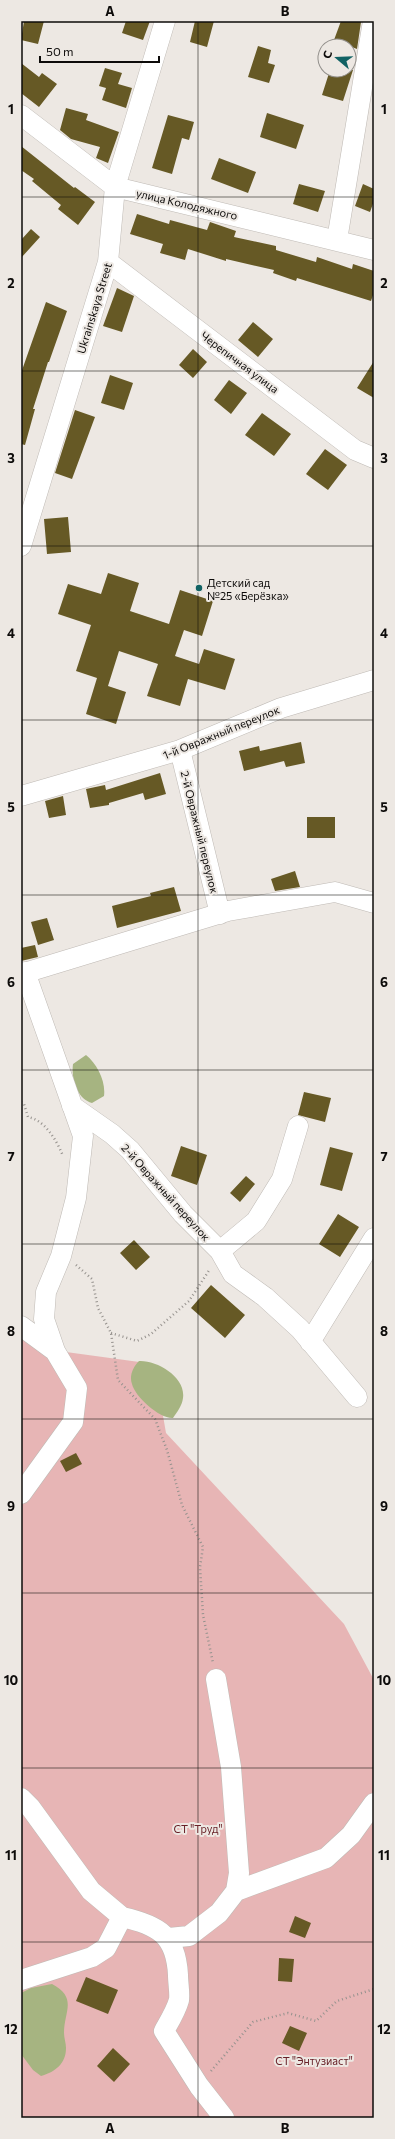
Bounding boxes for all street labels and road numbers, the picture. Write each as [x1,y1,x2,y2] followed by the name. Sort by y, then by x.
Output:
[135,186,239,222] street label: улица Колодяжного
[74,261,114,355] street label: Ukrainskaya Street
[199,329,281,395] street label: Черепичная улица
[161,703,281,761] street label: 1-й Овражный переулок
[178,769,222,895] street label: 2-й Овражный переулок
[119,1141,213,1243] street label: 2-й Овражный переулок

